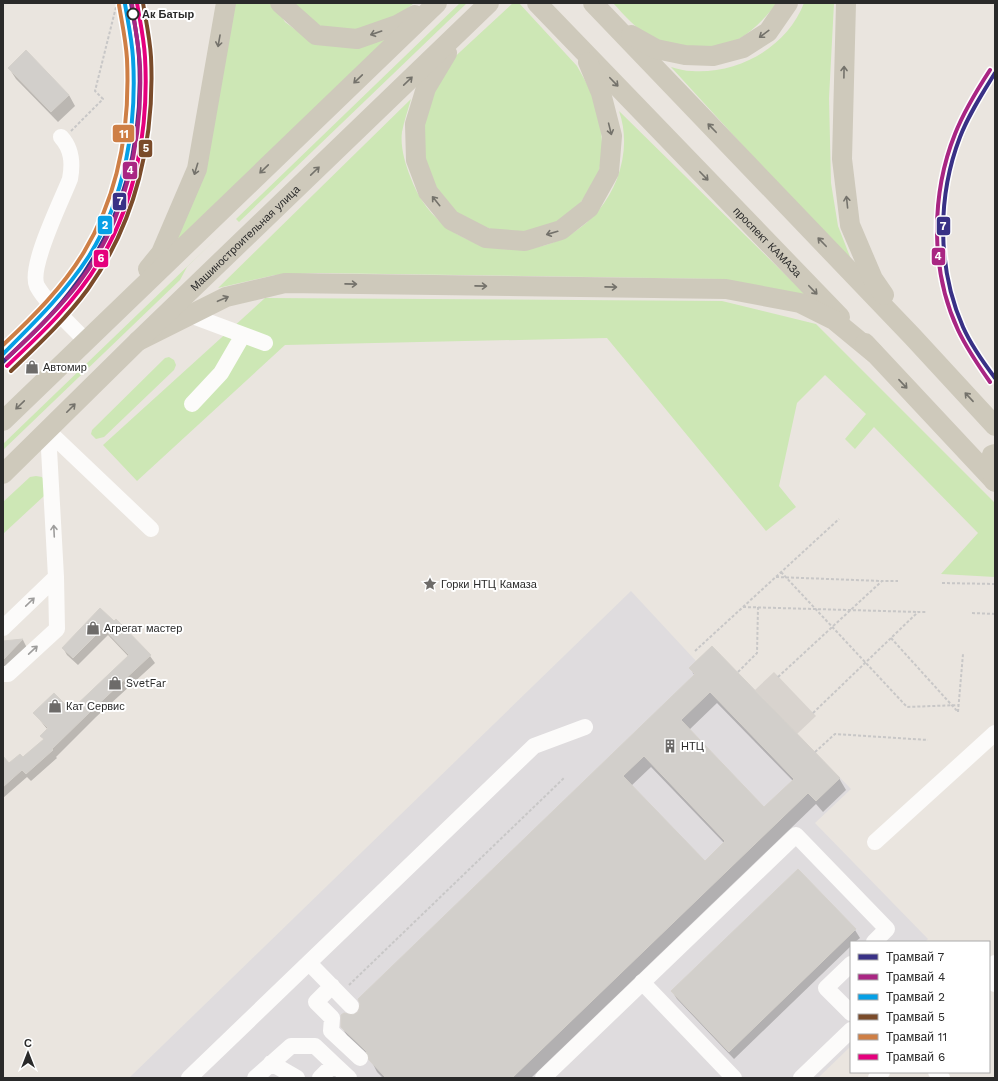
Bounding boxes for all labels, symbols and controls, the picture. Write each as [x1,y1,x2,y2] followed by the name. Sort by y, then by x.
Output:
[126,7,140,21] marker: Ак Батыр
[142,8,194,21] place label: Ак Батыр
[370,29,382,37] one-way arrow
[759,29,770,38] one-way arrow
[215,35,223,48] one-way arrow
[840,66,848,79] one-way arrow
[353,74,363,84] one-way arrow
[403,76,413,86] one-way arrow
[609,77,618,87] one-way arrow
[607,122,614,135] one-way arrow
[708,123,717,133] one-way arrow
[112,124,135,143] line badge: 11
[119,128,129,141] text: 11
[138,139,153,158] line badge: 5
[143,142,149,155] text: 5
[122,161,138,180] line badge: 4
[192,163,199,176] one-way arrow
[126,164,134,177] text: 4
[260,164,270,173] one-way arrow
[310,166,320,176] one-way arrow
[699,171,709,181] one-way arrow
[188,182,303,294] street label: Машиностроительная улица
[112,192,127,211] line badge: 7
[117,195,124,208] text: 7
[432,196,440,207] one-way arrow
[843,196,851,209] one-way arrow
[730,204,805,281] street label: проспект КАМАЗа
[97,215,113,235] line badge: 2
[936,216,951,236] line badge: 7
[102,219,109,232] text: 2
[940,220,947,233] text: 7
[545,230,558,237] one-way arrow
[817,237,826,247] one-way arrow
[931,247,946,266] line badge: 4
[93,249,109,268] line badge: 6
[934,250,942,263] text: 4
[98,252,105,265] text: 6
[344,280,357,288] one-way arrow
[474,282,487,290] one-way arrow
[604,283,617,291] one-way arrow
[809,285,818,295] one-way arrow
[217,294,229,302] one-way arrow
[24,359,40,375] shop icon: Автомир
[43,361,87,374] place label: Автомир
[898,379,908,389] one-way arrow
[964,392,973,402] one-way arrow
[15,400,25,410] one-way arrow
[66,403,76,413] one-way arrow
[50,525,57,538] one-way arrow
[422,576,438,592] place icon: Горки НТЦ Камаза
[441,578,538,591] place label: Горки НТЦ Камаза
[25,597,35,607] one-way arrow
[85,620,101,636] shop icon: Агрегат мастер
[104,622,182,635] place label: Агрегат мастер
[28,646,38,655] one-way arrow
[107,675,123,691] shop icon: SvetFar
[126,677,167,690] place label: SvetFar
[47,698,63,714] shop icon: Кат Сервис
[66,700,125,713] place label: Кат Сервис
[662,738,678,754] building icon: НТЦ
[681,740,704,753] place label: НТЦ
[850,941,990,1073] legend
[886,950,944,964] text: Трамвай 7
[886,970,945,984] text: Трамвай 4
[886,990,945,1004] text: Трамвай 2
[886,1010,945,1024] text: Трамвай 5
[886,1030,947,1044] text: Трамвай 11
[8,1033,48,1073] north arrow
[24,1037,32,1050] text: С
[886,1050,945,1064] text: Трамвай 6

